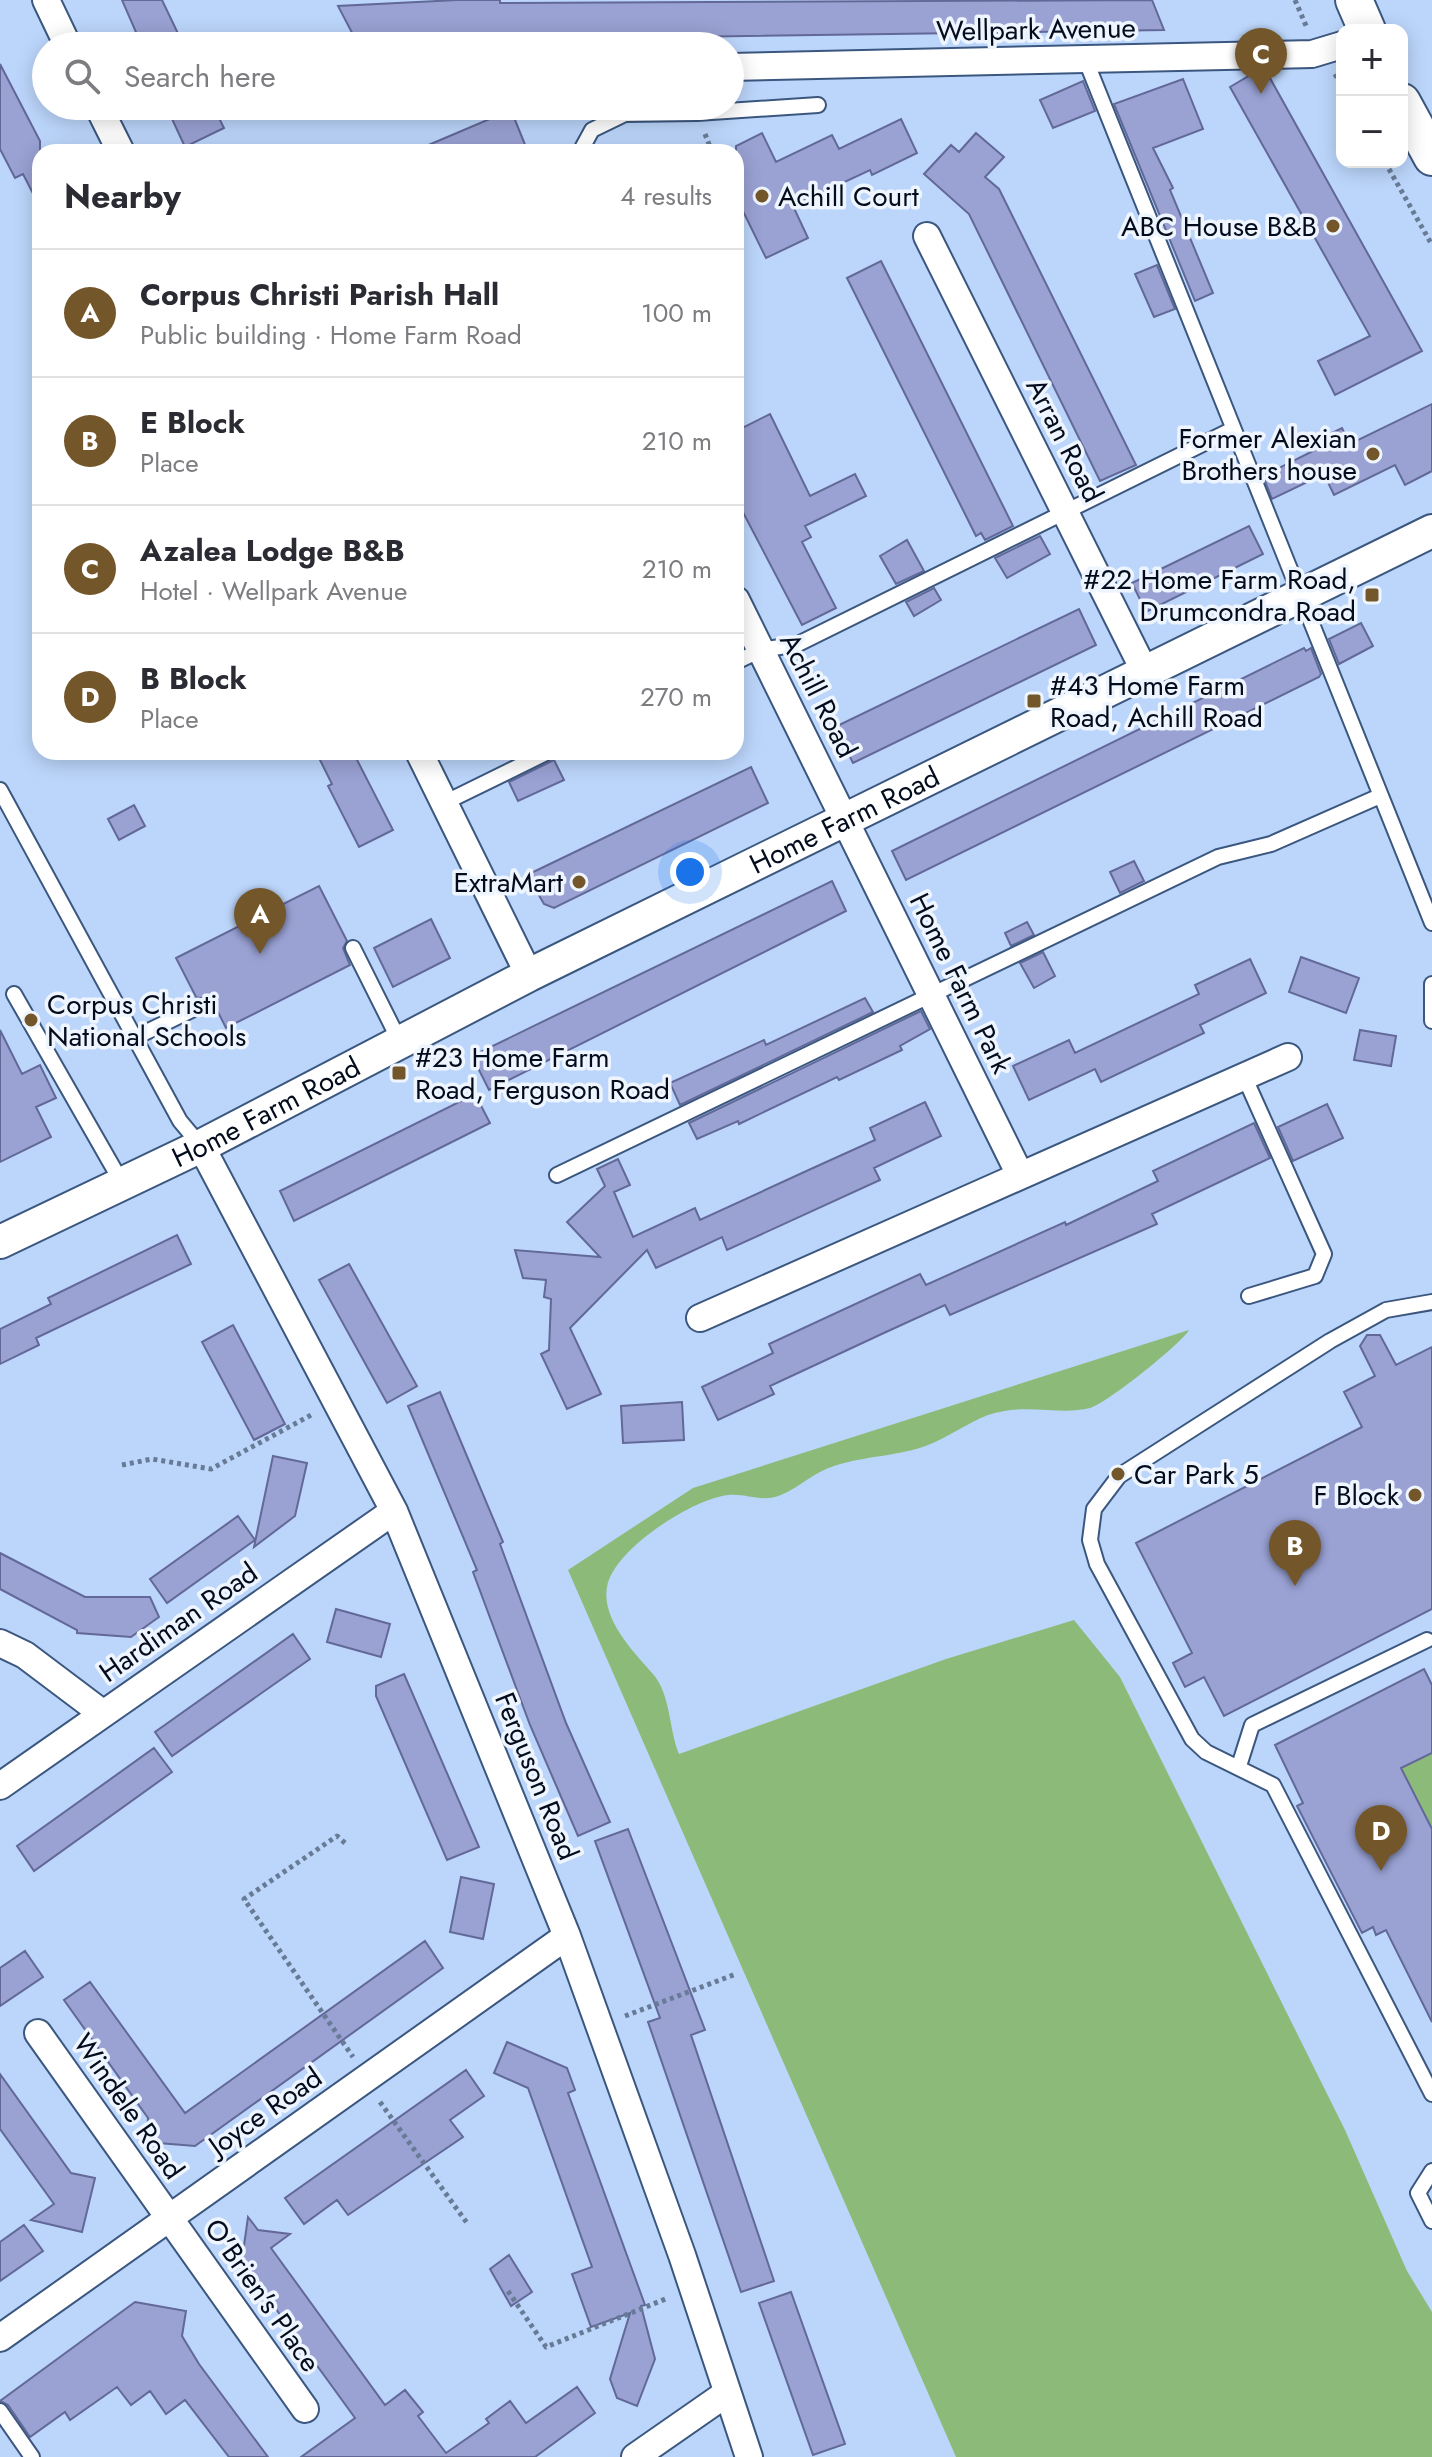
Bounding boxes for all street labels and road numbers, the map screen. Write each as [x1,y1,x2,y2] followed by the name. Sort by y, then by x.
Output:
[936,7,1136,52] street label: Wellpark Avenue
[1016,371,1113,510] street label: Arran Road
[770,626,868,765] street label: Achill Road
[743,756,946,884] street label: Home Farm Road
[899,886,1022,1081] street label: Home Farm Park
[165,1047,367,1178] street label: Home Farm Road
[91,1553,266,1692] street label: Hardiman Road
[484,1686,589,1866] street label: Ferguson Road
[63,2025,194,2188] street label: Windele Road
[197,2057,330,2168] street label: Joyce Road
[195,2210,331,2380] street label: O'Brien's Place

